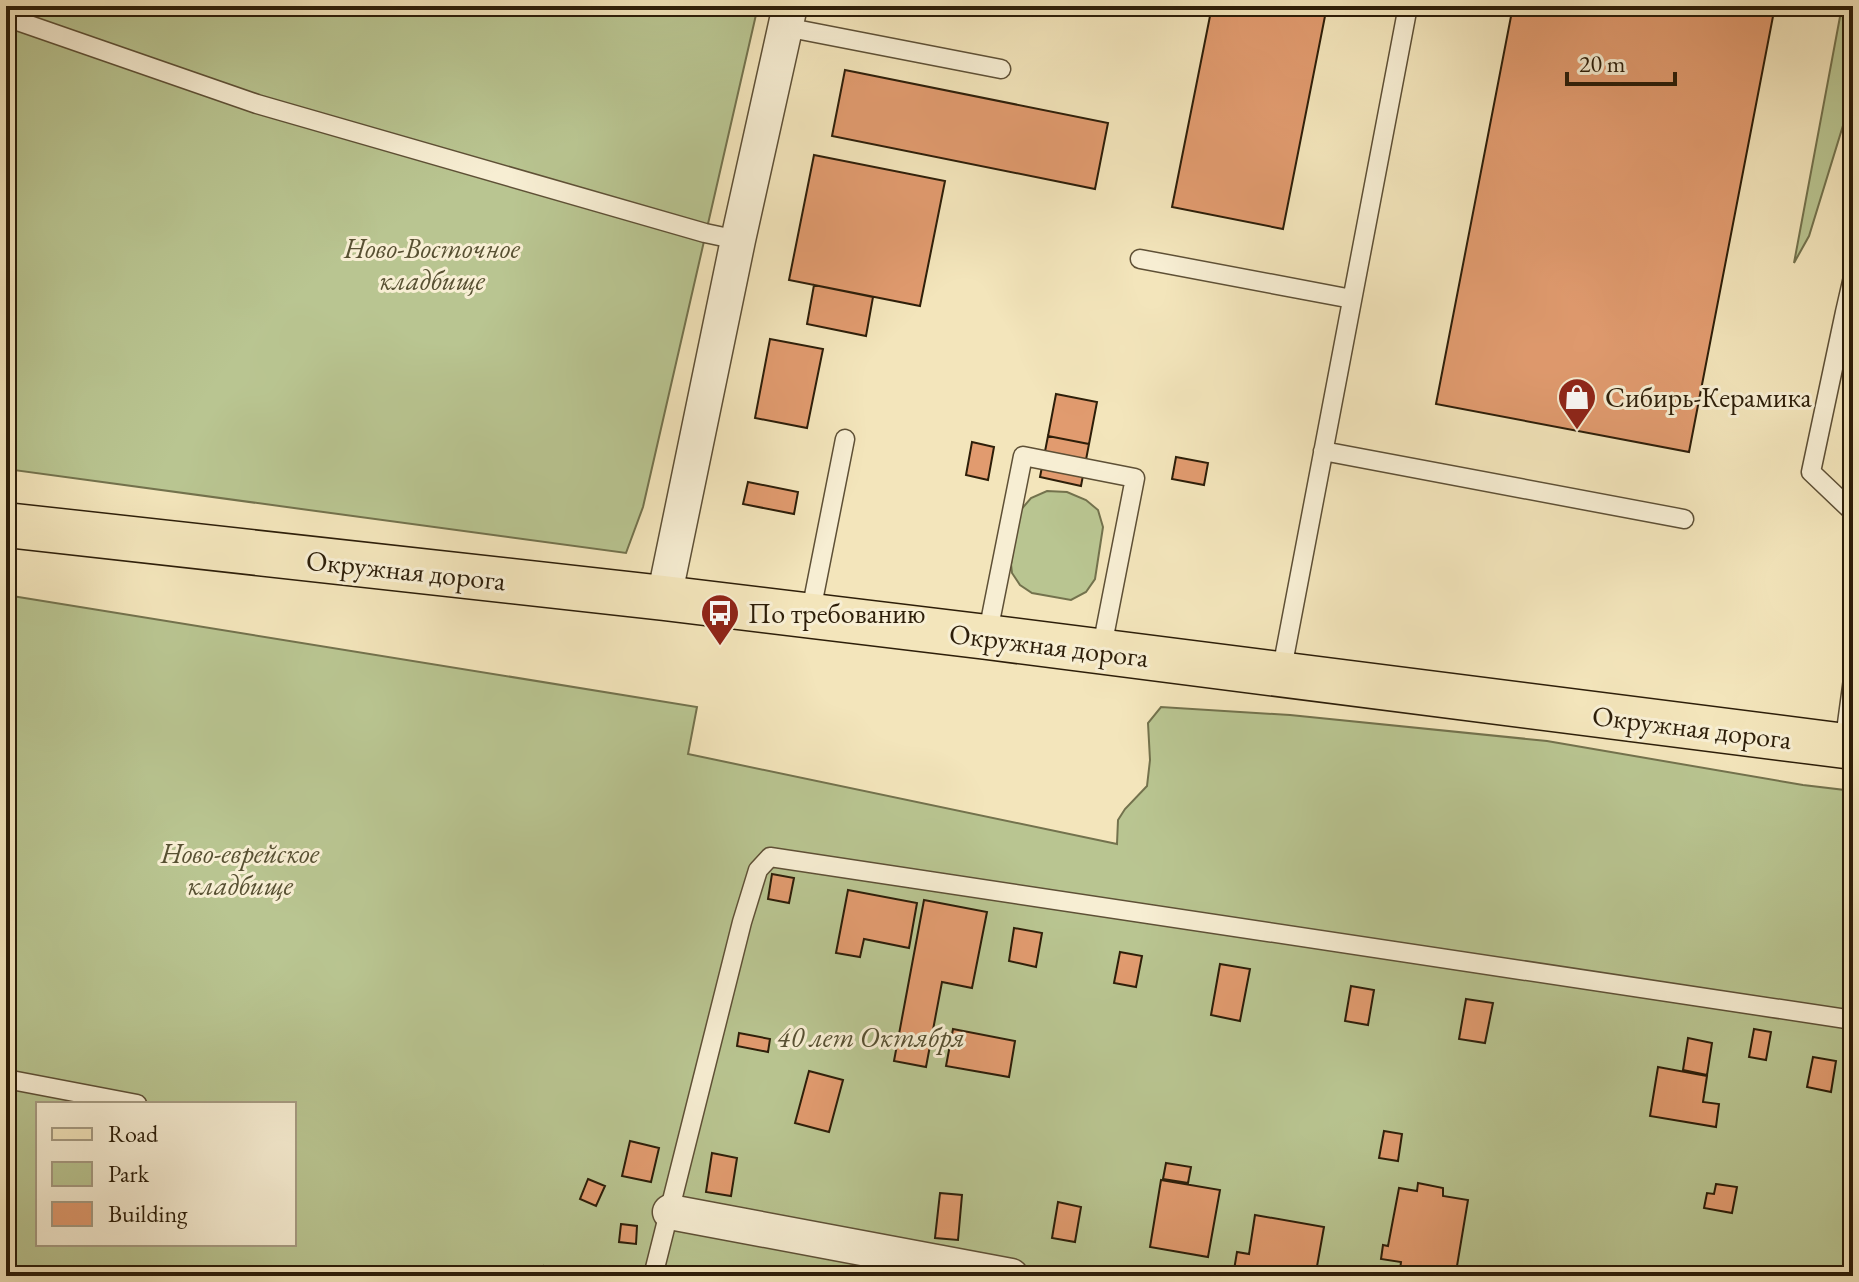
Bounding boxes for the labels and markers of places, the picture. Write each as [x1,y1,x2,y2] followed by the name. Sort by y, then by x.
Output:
[1556,376,1598,431] shop icon: Сибирь-Керамика
[1605,379,1812,415] place label: Сибирь-Керамика
[699,592,741,647] bus stop icon: По требованию
[748,595,926,631] place label: По требованию

